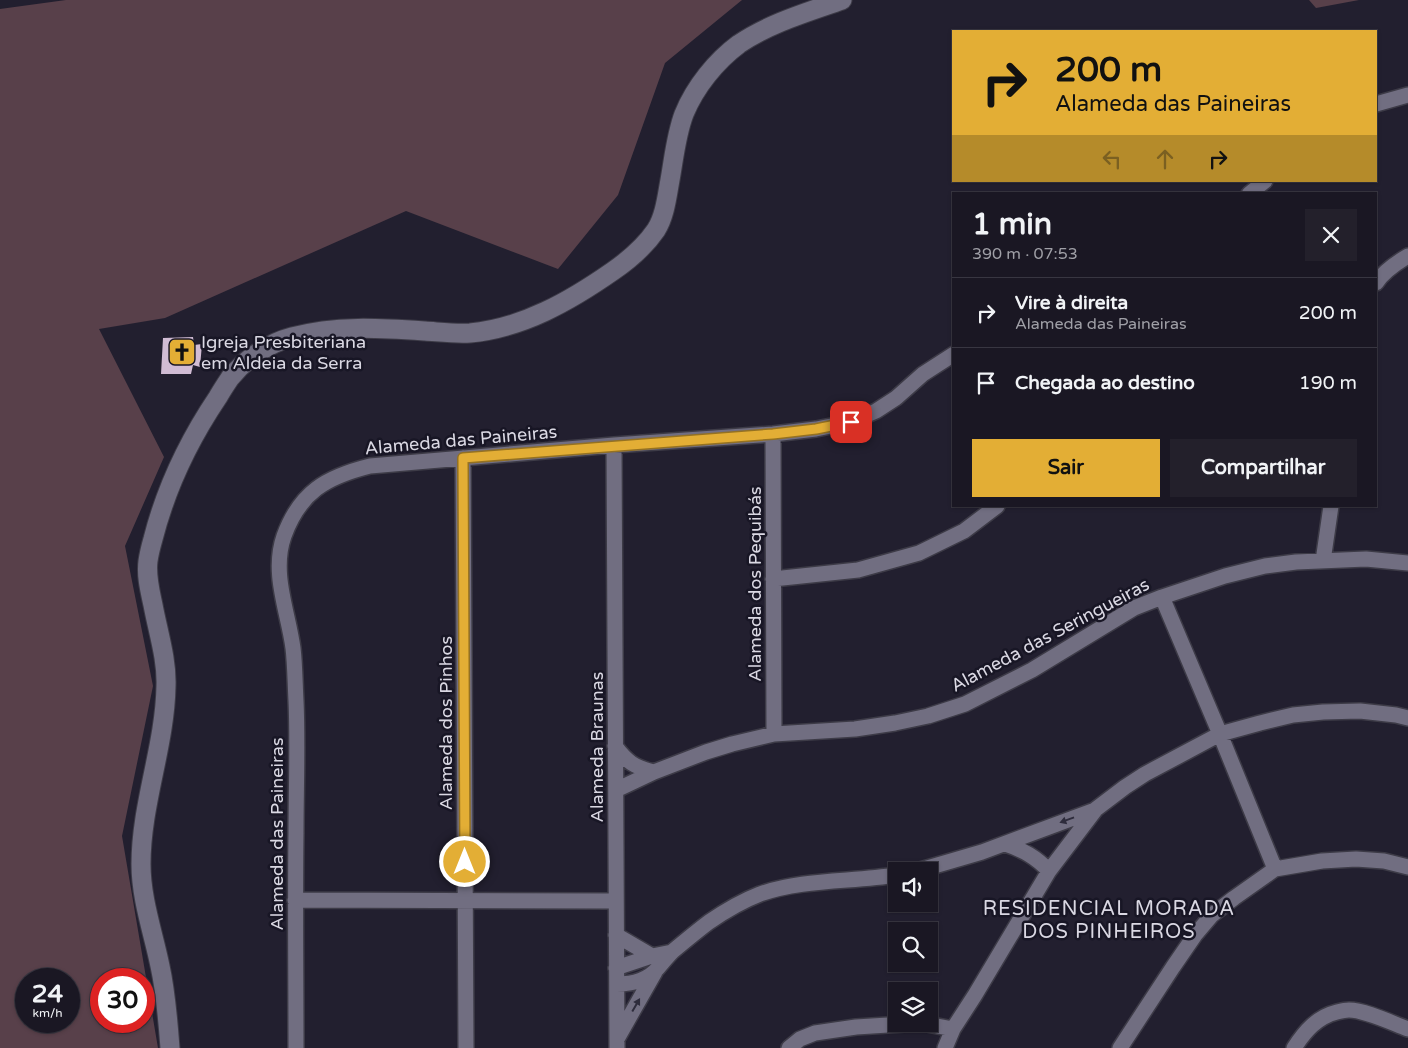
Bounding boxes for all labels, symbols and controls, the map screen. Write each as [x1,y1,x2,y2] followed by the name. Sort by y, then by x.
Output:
[1055,49,1162,91] text: 200 m
[972,50,1037,115] icon: right
[1055,91,1291,117] text: Alameda das Paineiras
[1098,145,1126,173] icon: left
[1151,145,1179,173] icon: ahead
[1204,145,1232,173] icon: right
[972,206,1052,243] text: 1 min
[1305,209,1357,261] button: close
[972,244,1078,264] text: 390 m · 07:53
[1015,292,1128,314] text: Vire à direita
[972,299,1000,327] icon: right
[1299,302,1357,324] text: 200 m
[1015,314,1187,334] text: Alameda das Paineiras
[201,331,366,374] place label: Igreja Presbiteriana em Aldeia da Serra
[167,337,197,367] church icon: Igreja Presbiteriana em Aldeia da Serra
[972,369,1000,397] icon: arrive
[1015,372,1195,394] text: Chegada ao destino
[1299,372,1357,394] text: 190 m
[830,401,872,443] pin
[837,408,865,436] icon: arrive
[364,421,558,459] street label: Alameda das Paineiras
[972,439,1160,497] button: Sair
[1170,439,1357,497] button: Compartilhar
[744,486,766,682] street label: Alameda dos Pequibás
[947,573,1153,697] street label: Alameda das Seringueiras
[435,636,457,810] street label: Alameda dos Pinhos
[586,672,608,822] street label: Alameda Braunas
[266,737,288,931] street label: Alameda das Paineiras
[1059,816,1074,824] one-way arrow
[438,835,490,887] position arrow
[888,862,938,1032] map controls
[888,862,938,912] button: sound
[983,897,1235,944] district label: RESIDENCIAL MORADA DOS PINHEIROS
[888,922,938,972] button: search
[90,968,155,1033] speed limit sign: 30
[32,979,63,1009] text: 24
[888,982,938,1032] button: layers
[632,999,641,1012] one-way arrow
[32,1006,63,1020] text: km/h

